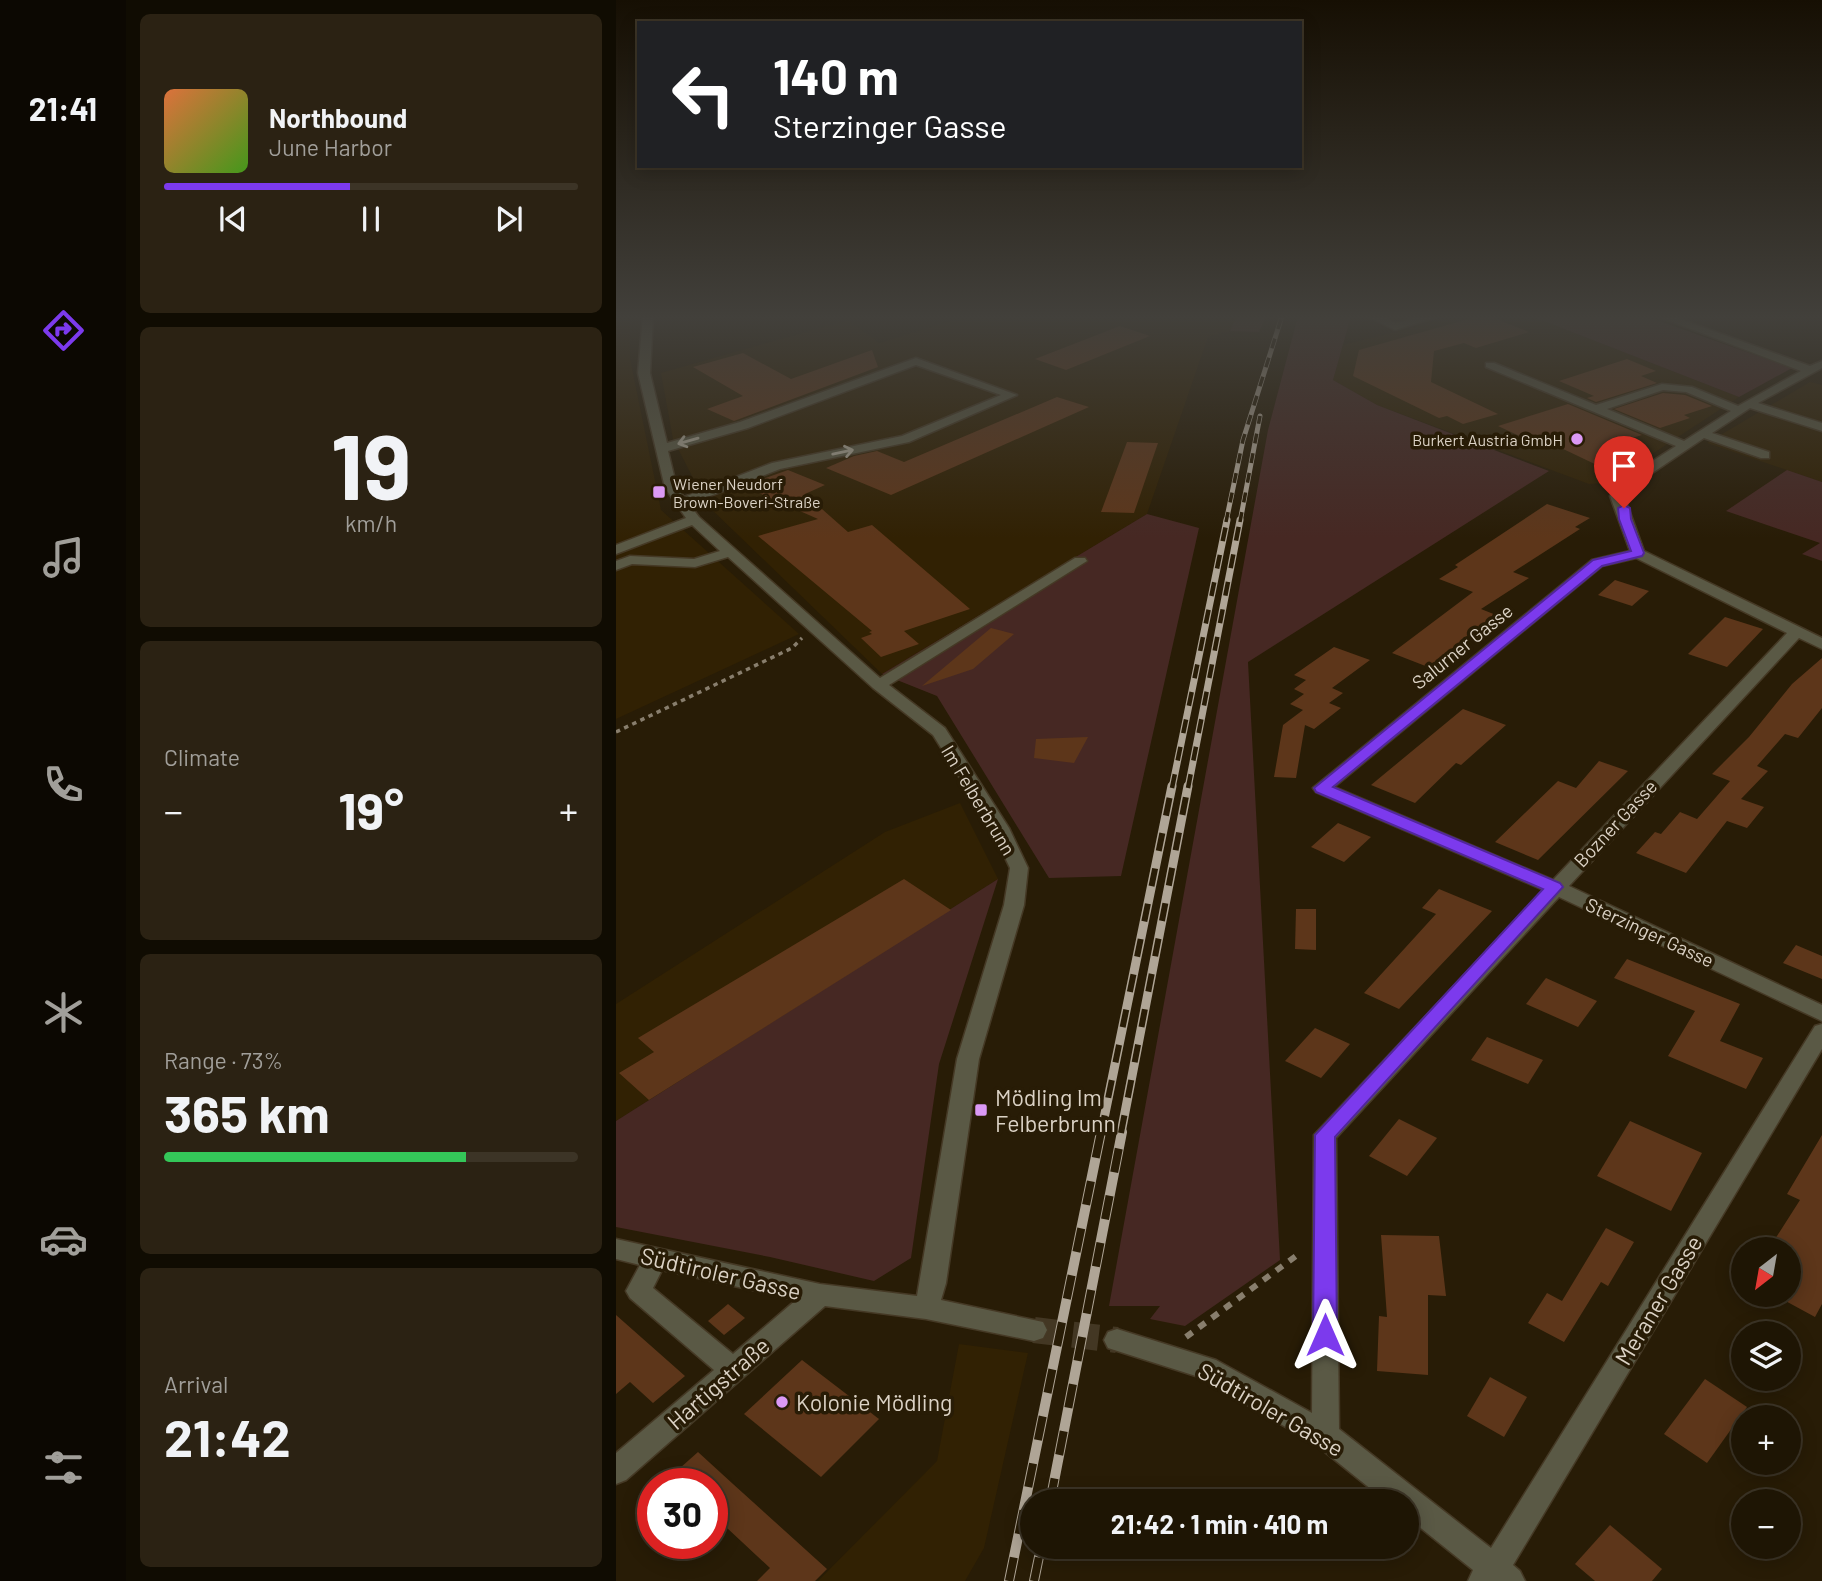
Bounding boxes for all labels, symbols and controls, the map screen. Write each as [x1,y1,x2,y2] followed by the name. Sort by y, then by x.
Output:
[773,46,899,105] text: 140 m
[658,49,749,140] icon: left
[29,89,97,127] text: 21:41
[269,102,407,133] text: Northbound
[773,106,1007,144] text: Sterzinger Gasse
[269,133,392,161] text: June Harbor
[214,200,252,238] icon: previous
[352,200,390,238] icon: pause
[490,200,528,238] icon: next
[39,306,88,355] icon: directions
[331,409,411,518] text: 19
[1412,430,1563,449] place label: Burkert Austria GmbH
[1569,431,1585,447] marker: Burkert Austria GmbH
[677,435,700,448] one-way arrow
[1594,436,1654,508] pin
[831,444,854,458] one-way arrow
[1605,447,1643,485] icon: arrive
[673,474,821,511] place label: Wiener Neudorf Brown-Boveri-Straße
[651,484,667,500] marker: Wiener Neudorf Brown-Boveri-Straße
[345,509,397,537] text: km/h
[39,533,88,582] icon: music
[1407,599,1517,693] street label: Salurner Gasse
[937,741,1021,859] street label: Im Felberbrunn
[164,743,240,771] text: Climate
[39,760,88,809] icon: phone
[1569,775,1661,871] street label: Bozner Gasse
[338,778,404,840] text: 19°
[164,787,183,833] text: −
[559,787,578,833] text: +
[1582,892,1718,972] street label: Sterzinger Gasse
[39,988,88,1037] icon: climate
[164,1046,283,1074] text: Range · 73%
[164,1081,330,1143] text: 365 km
[995,1083,1116,1137] place label: Mödling Im Felberbrunn
[973,1102,989,1118] marker: Mödling Im Felberbrunn
[39,1215,88,1264] icon: car
[1608,1230,1708,1370] street label: Meraner Gasse
[1731,1237,1801,1307] north arrow
[1731,1237,1801,1559] map controls
[638,1241,804,1305] street label: Südtiroler Gasse
[1288,1298,1362,1372] position arrow
[1731,1321,1801,1391] button: layers
[661,1331,775,1435] street label: Hartigstraße
[1193,1356,1349,1462] street label: Südtiroler Gasse
[164,1370,228,1398] text: Arrival
[796,1388,952,1416] place label: Kolonie Mödling
[774,1394,790,1410] marker: Kolonie Mödling
[164,1405,291,1467] text: 21:42
[1731,1405,1801,1475] button: +
[39,1443,88,1492] icon: filters
[637,1468,728,1559] speed limit sign: 30
[1731,1489,1801,1559] button: −
[1111,1508,1328,1539] text: 21:42 · 1 min · 410 m

